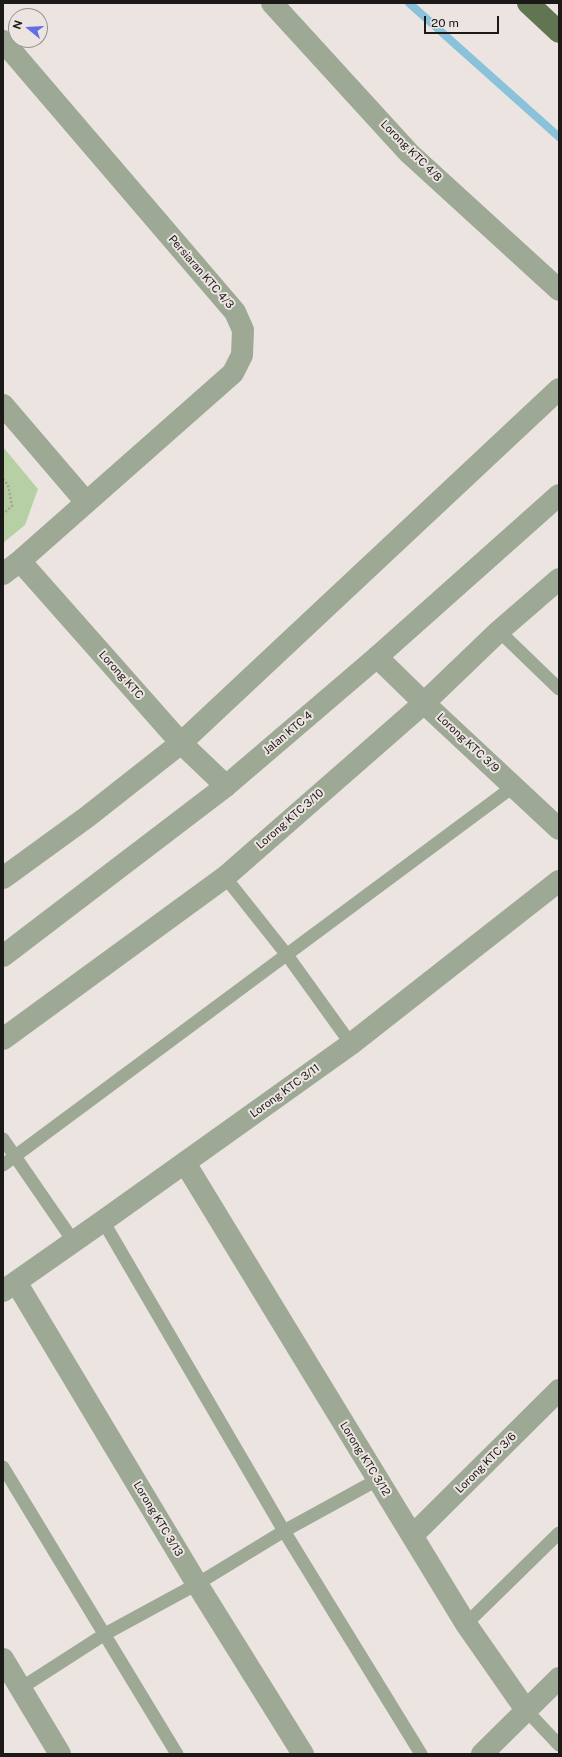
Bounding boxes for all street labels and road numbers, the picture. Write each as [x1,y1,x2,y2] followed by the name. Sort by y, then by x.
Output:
[378,118,444,184] street label: Lorong KTC 4/8
[166,233,236,311] street label: Persiaran KTC 4/3
[96,648,146,702] street label: Lorong KTC
[261,709,315,757] street label: Jalan KTC 4
[434,711,502,775] street label: Lorong KTC 3/9
[254,786,326,852] street label: Lorong KTC 3/10
[248,1061,322,1121] street label: Lorong KTC 3/11
[337,1420,393,1498] street label: Lorong KTC 3/12
[453,1430,519,1496] street label: Lorong KTC 3/6
[130,1479,186,1559] street label: Lorong KTC 3/13

